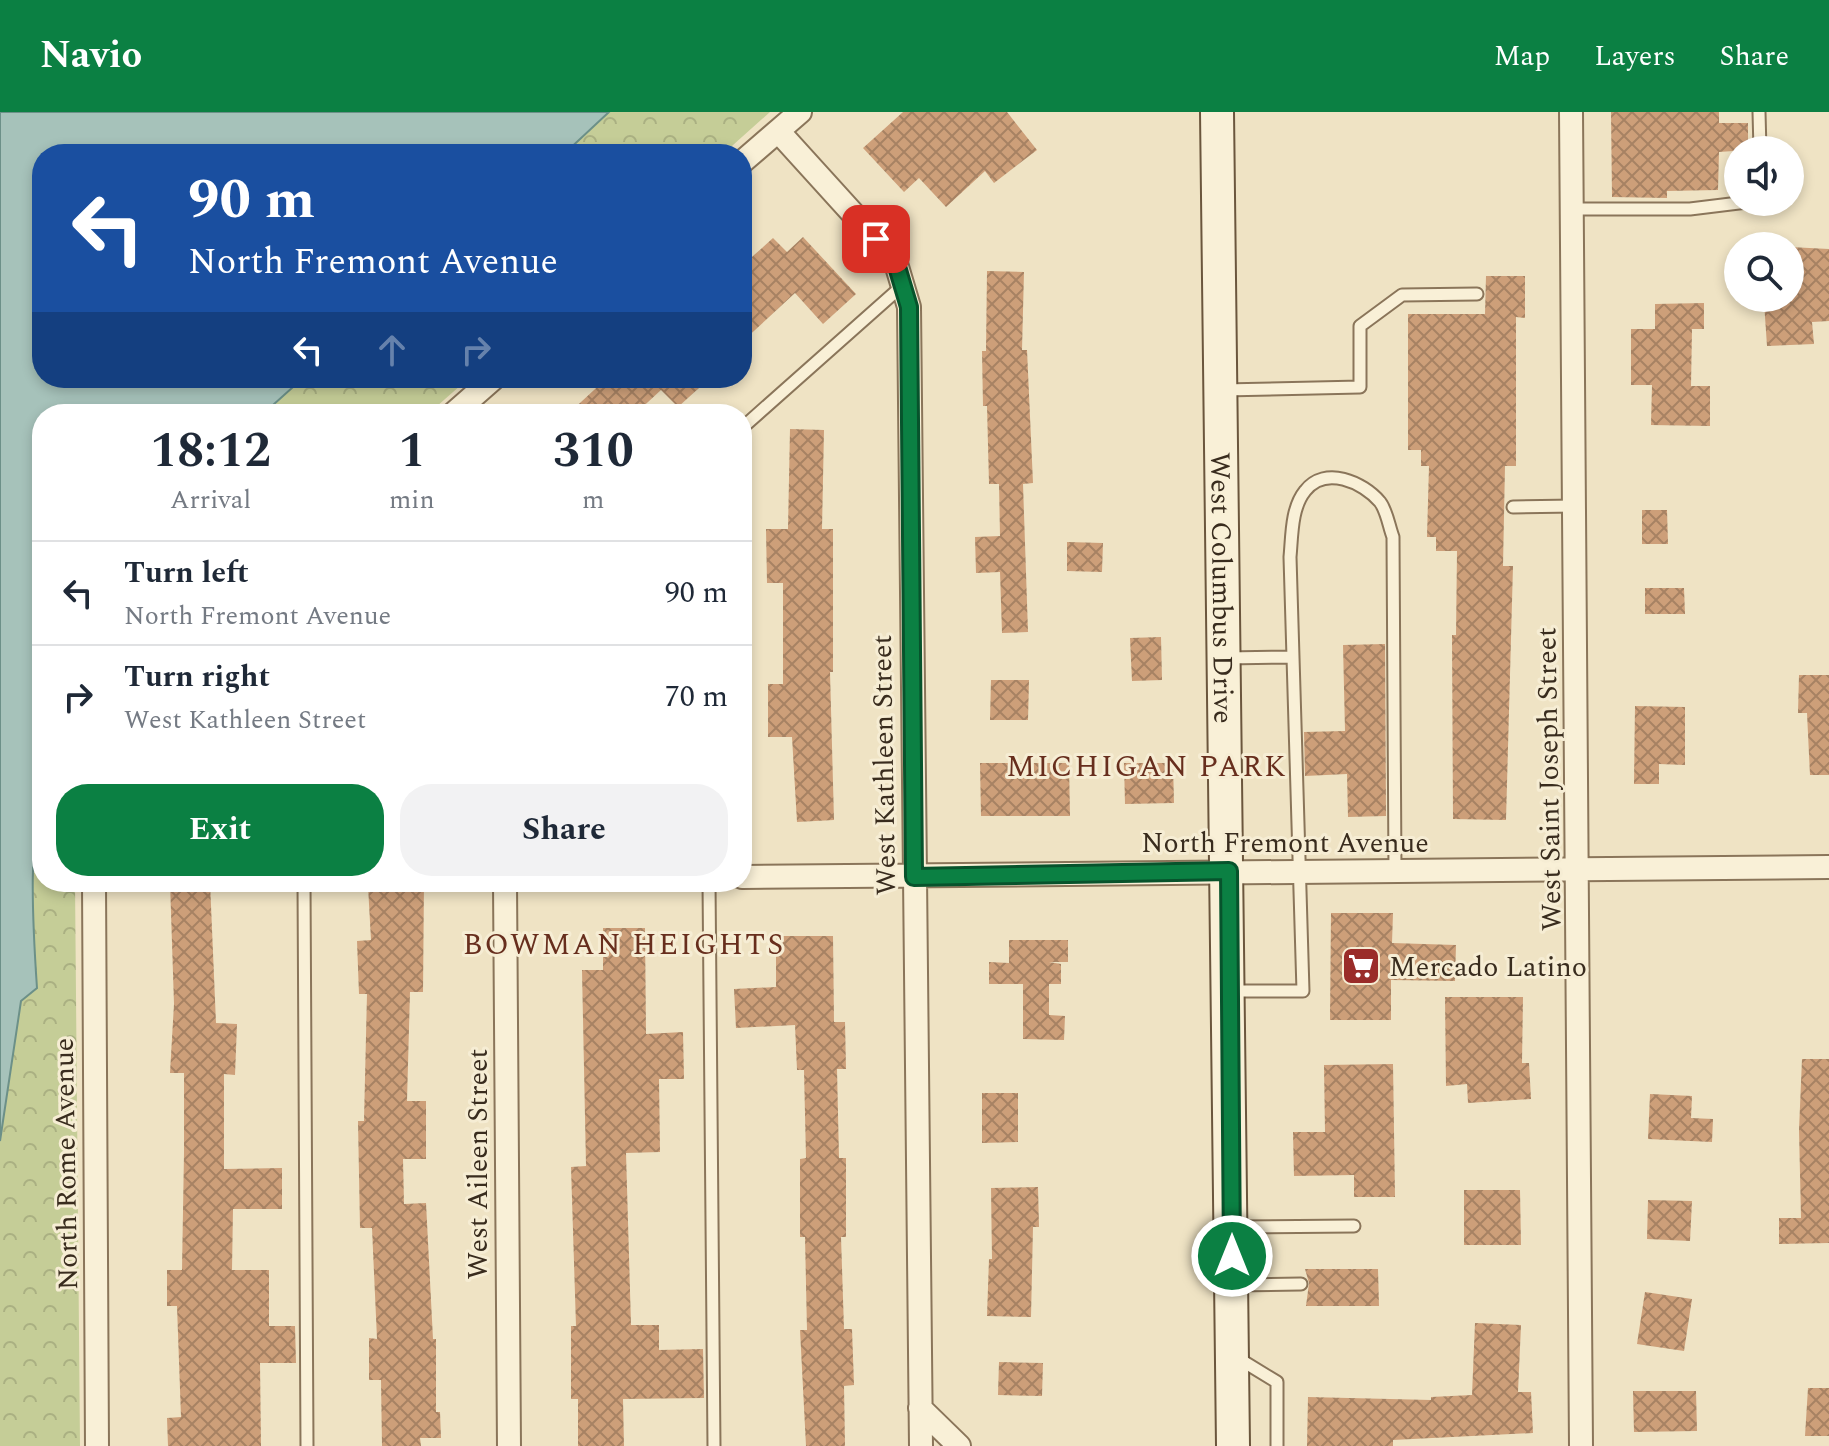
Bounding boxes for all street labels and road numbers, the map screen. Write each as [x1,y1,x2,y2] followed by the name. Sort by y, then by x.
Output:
[1198,452,1244,724] street label: West Columbus Drive
[1525,627,1574,931] street label: West Saint Joseph Street
[861,634,908,896] street label: West Kathleen Street
[1141,822,1429,865] street label: North Fremont Avenue
[43,1037,90,1291] street label: North Rome Avenue
[457,1048,500,1280] street label: West Aileen Street

